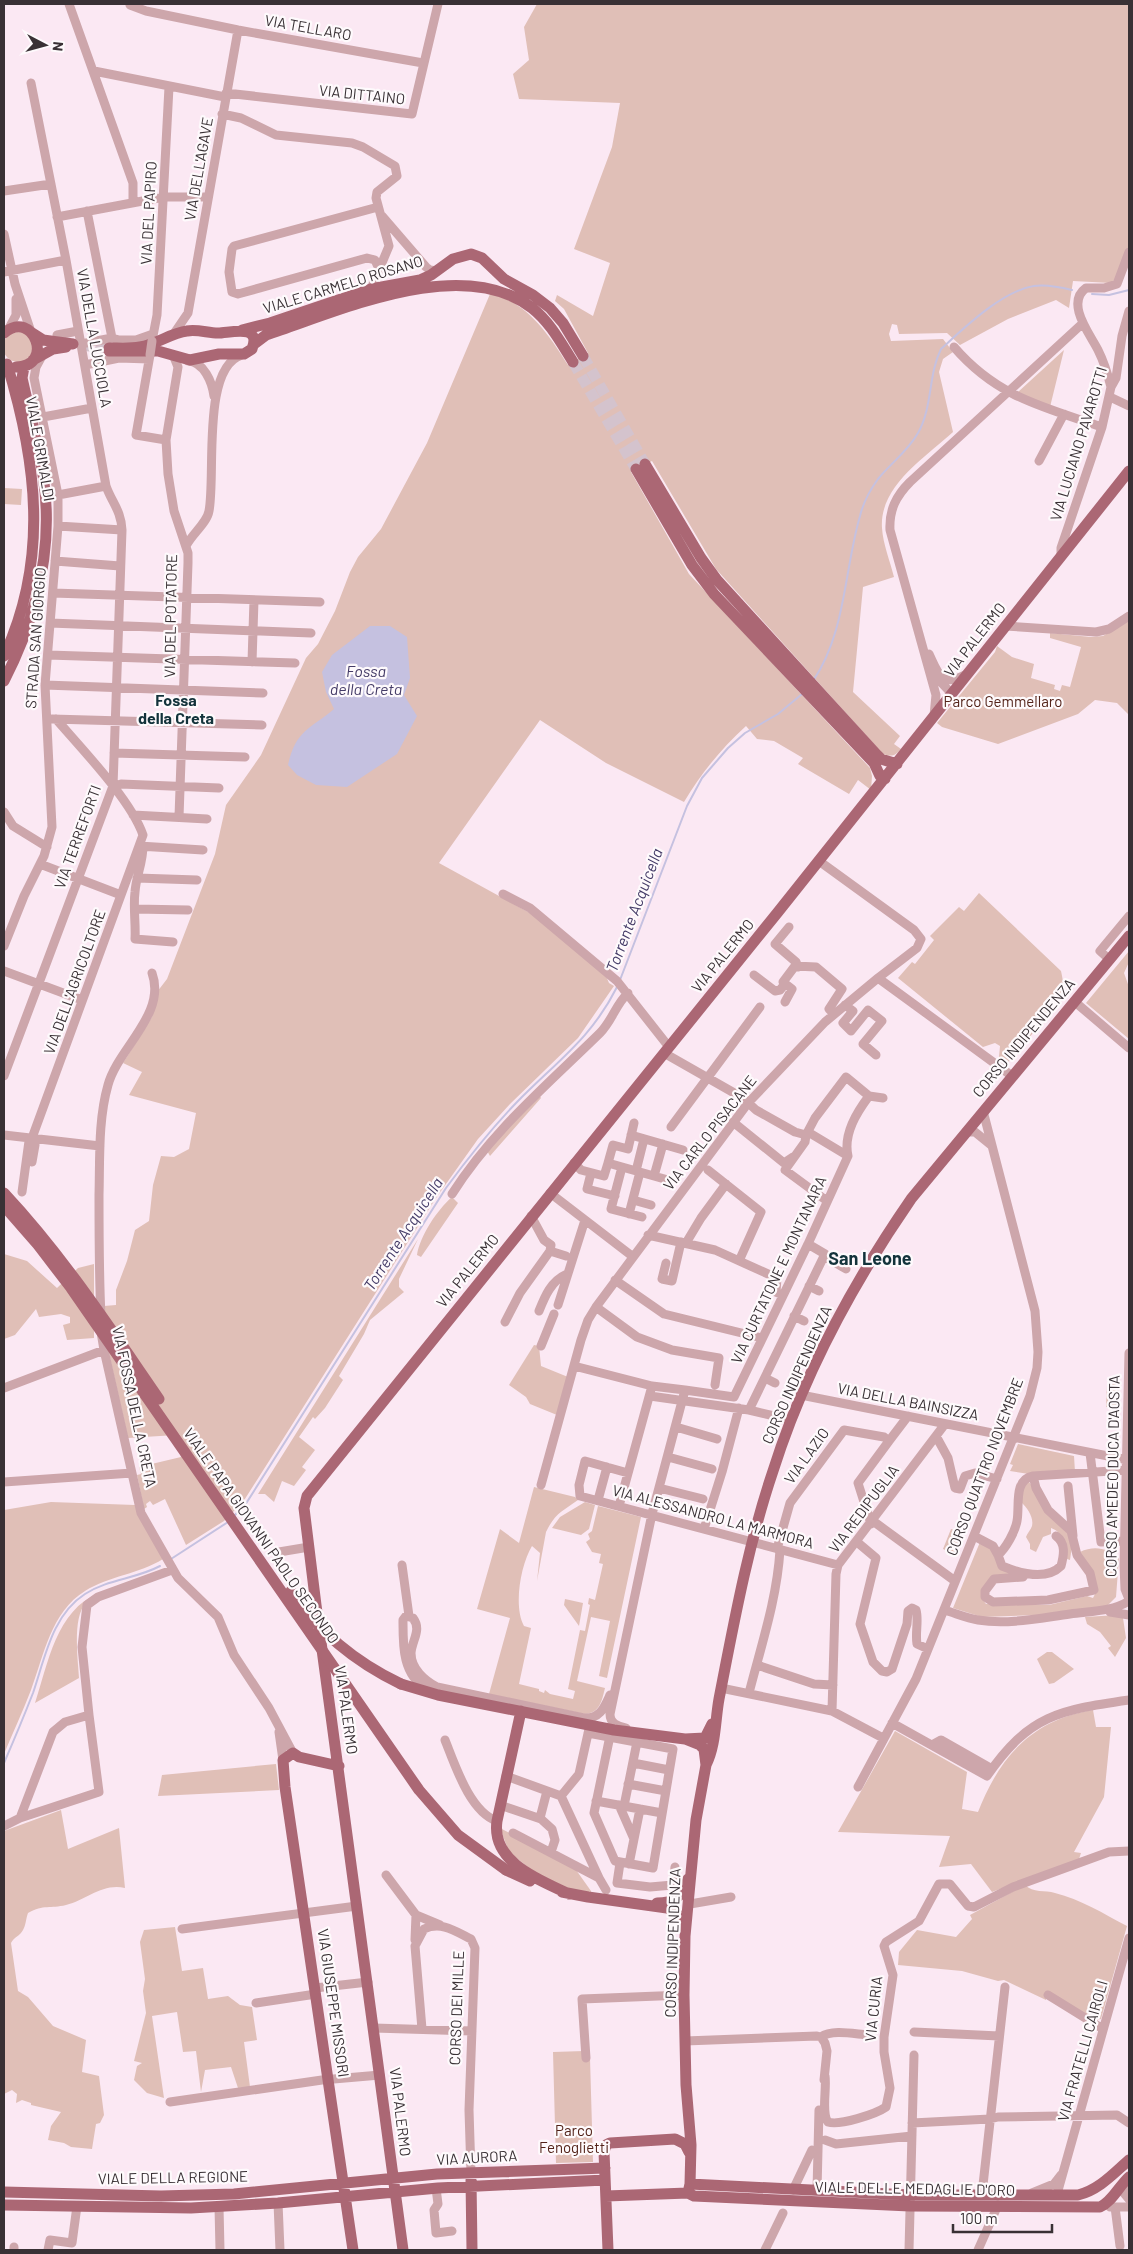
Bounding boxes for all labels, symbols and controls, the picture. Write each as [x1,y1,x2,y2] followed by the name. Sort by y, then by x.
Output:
[263,11,353,43] street label: VIA TELLARO
[20,20,70,70] north arrow
[49,41,67,52] text: N
[318,81,406,107] street label: VIA DITTAINO
[180,116,216,222] street label: VIA DELL'AGAVE
[136,161,160,265] street label: VIA DEL PAPIRO
[261,251,425,317] street label: VIALE CARMELO ROSANO
[74,267,116,409] street label: VIA DELLA LUCCIOLA
[1046,364,1110,523] street label: VIA LUCIANO PAVAROTTI
[23,395,59,503] street label: VIALE GRIMALDI
[160,554,180,678] street label: VIA DEL POTATORE
[21,567,49,709] street label: STRADA SAN GIORGIO
[940,599,1009,680] street label: VIA PALERMO
[330,661,402,698] water label: Fossa della Creta
[138,690,214,727] district label: Fossa della Creta
[944,692,1062,710] park label: Parco Gemmellaro
[50,782,104,891] street label: VIA TERREFORTI
[601,845,666,974] water label: Torrente Acquicella
[39,907,109,1057] street label: VIA DELL'AGRICOLTORE
[687,915,757,996] street label: VIA PALERMO
[968,974,1078,1100] street label: CORSO INDIPENDENZA
[659,1071,760,1193] street label: VIA CARLO PISACANE
[727,1173,830,1366] street label: VIA CURTATONE E MONTANARA
[359,1174,446,1294] water label: Torrente Acquicella
[432,1230,502,1311] street label: VIA PALERMO
[828,1247,912,1269] district label: San Leone
[757,1303,835,1446] street label: CORSO INDIPENDENZA
[109,1324,161,1489] street label: VIA FOSSA DELLA CRETA
[942,1375,1026,1558] street label: CORSO QUATTRO NOVEMBRE
[1101,1375,1123,1577] street label: CORSO AMEDEO DUCA D'AOSTA
[836,1379,980,1424] street label: VIA DELLA BAINSIZZA
[180,1424,343,1647] street label: VIALE PAPA GIOVANNI PAOLO SECONDO
[780,1424,833,1487] street label: VIA LAZIO
[824,1461,902,1556] street label: VIA REDIPUGLIA
[610,1480,816,1552] street label: VIA ALESSANDRO LA MARMORA
[332,1664,362,1755] street label: VIA PALERMO
[660,1868,684,2018] street label: CORSO INDIPENDENZA
[315,1927,353,2078] street label: VIA GIUSEPPE MISSORI
[445,1950,467,2066] street label: CORSO DEI MILLE
[861,1975,885,2043] street label: VIA CURIA
[1053,1978,1111,2123] street label: VIA FRATELLI CAIROLI
[387,2066,415,2157] street label: VIA PALERMO
[539,2121,609,2156] park label: Parco Fenoglietti
[436,2146,518,2168] street label: VIA AURORA
[98,2167,248,2187] street label: VIALE DELLA REGIONE
[815,2177,1015,2199] street label: VIALE DELLE MEDAGLIE D'ORO
[953,2202,1052,2234] scale bar
[960,2209,998,2227] text: 100 m

